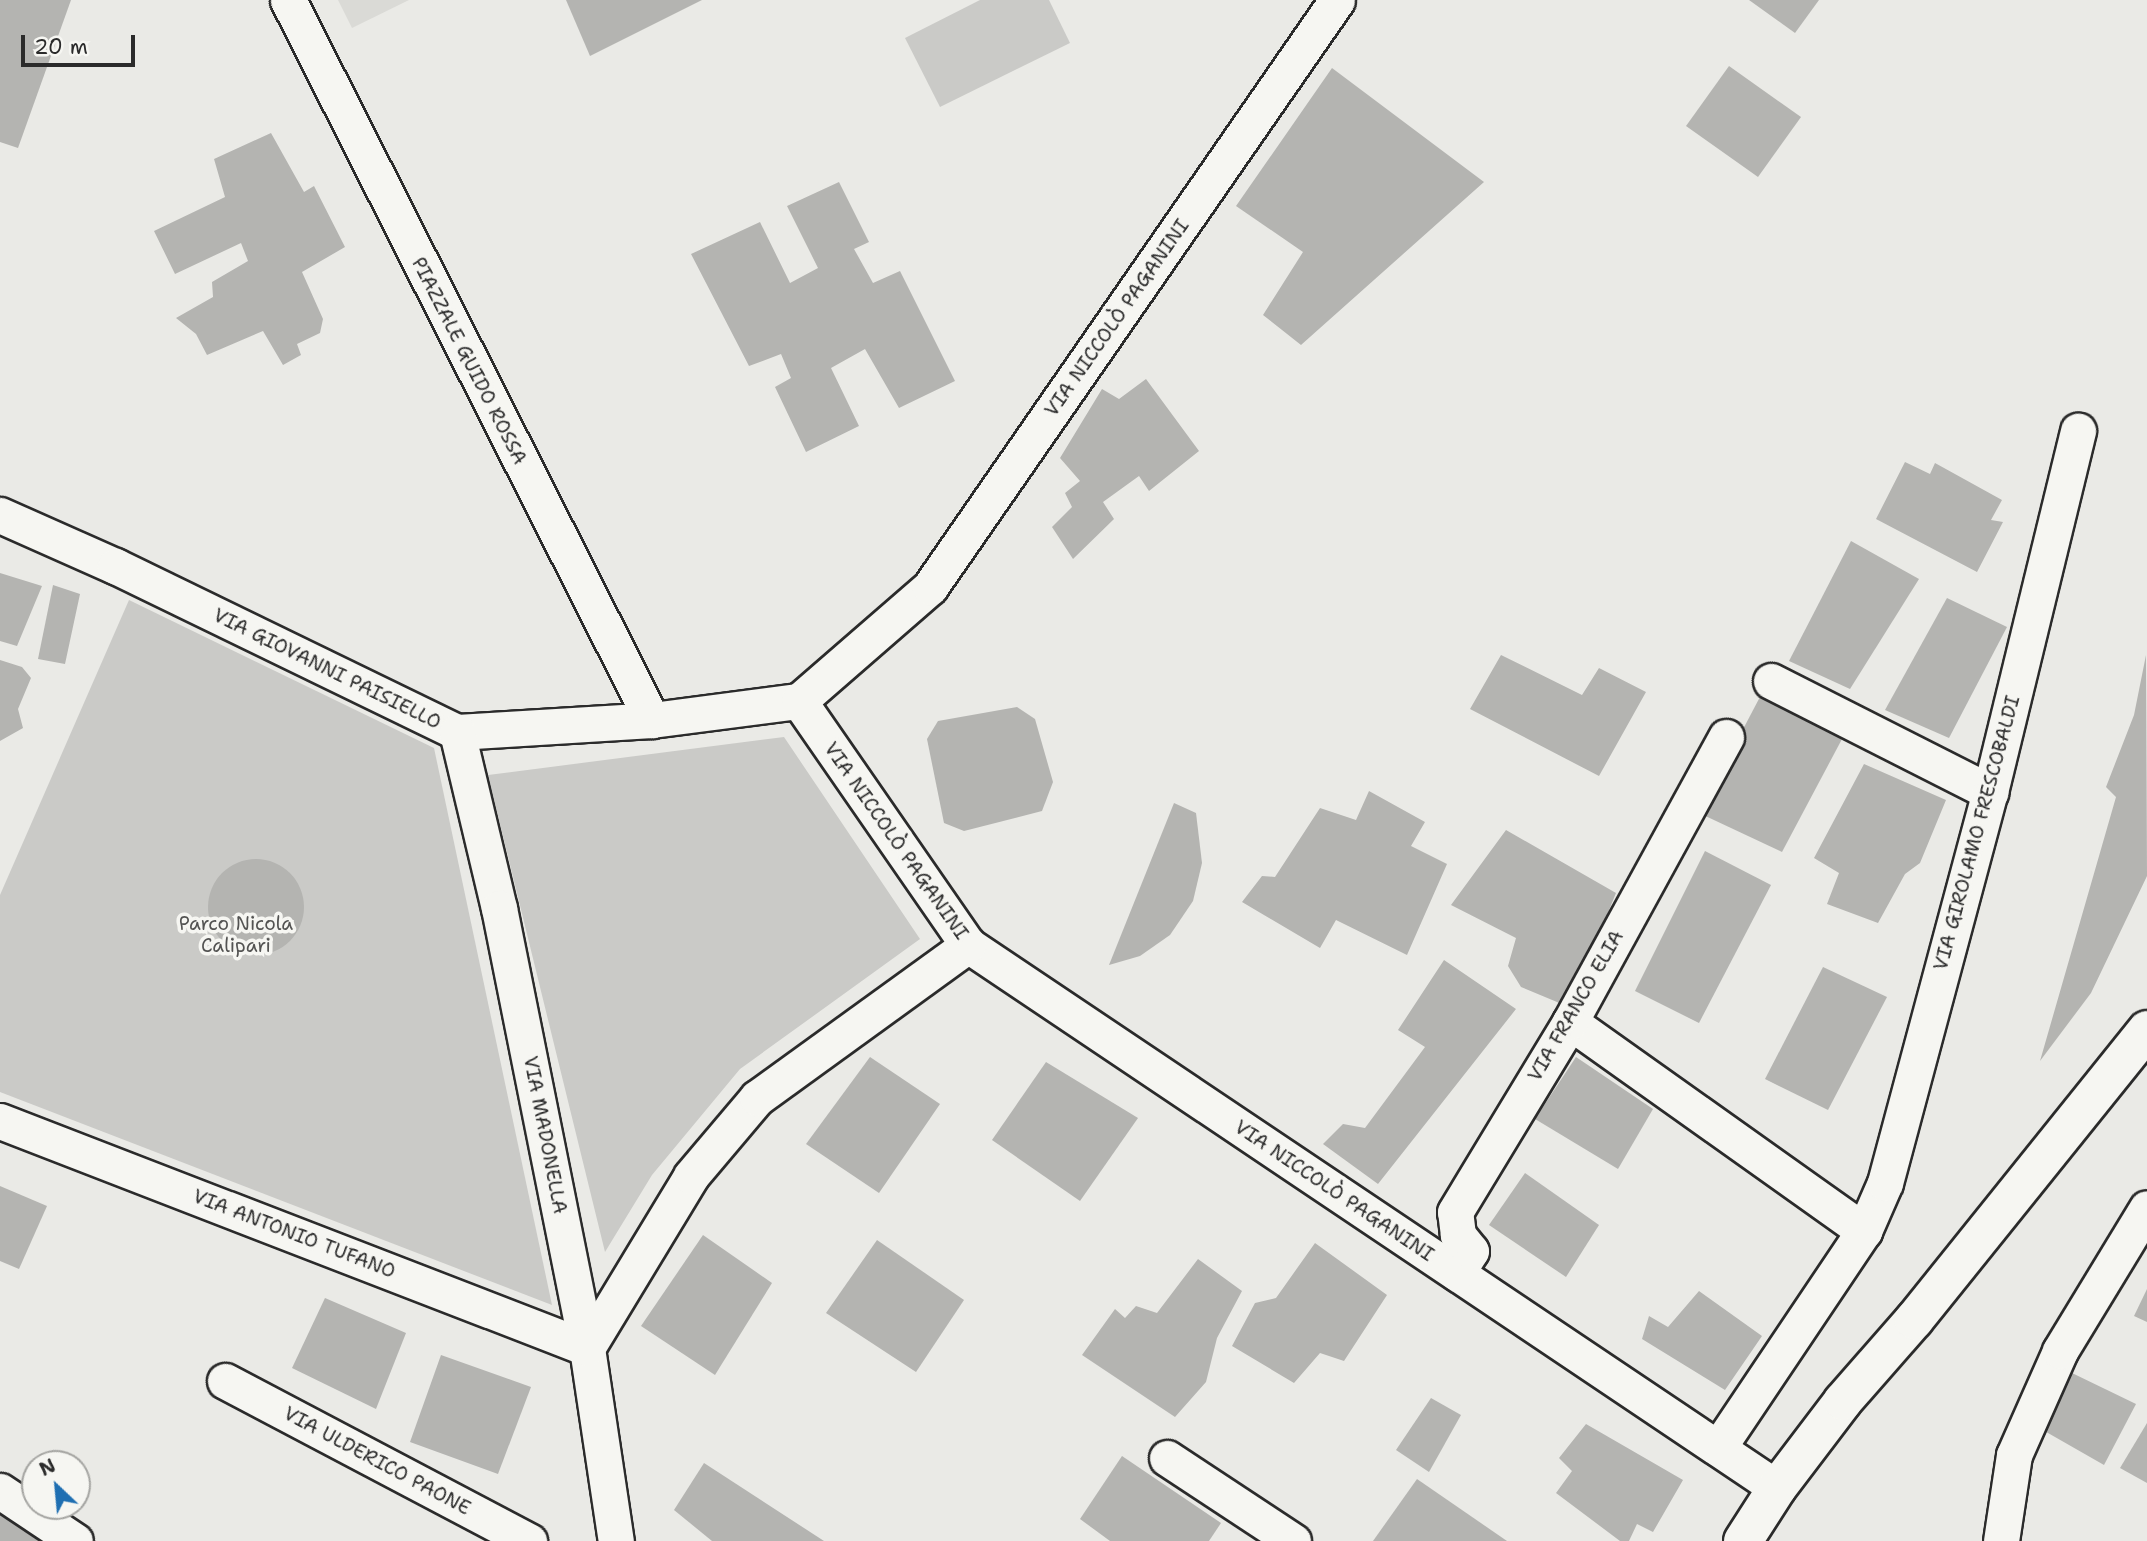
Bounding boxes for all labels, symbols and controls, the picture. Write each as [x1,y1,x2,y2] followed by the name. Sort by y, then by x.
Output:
[24,21,138,65] scale bar
[34,33,88,61] text: 20 m
[1040,215,1194,421] street label: VIA NICCOLÒ PAGANINI
[407,254,531,468] street label: PIAZZALE GUIDO ROSSA
[209,604,445,734] street label: VIA GIOVANNI PAISIELLO
[1929,693,2025,973] street label: VIA GIROLAMO FRESCOBALDI
[819,738,973,944] street label: VIA NICCOLÒ PAGANINI
[179,913,293,957] park label: Parco Nicola Calipari
[1523,926,1629,1086] street label: VIA FRANCO ELIA
[519,1054,571,1216] street label: VIA MADONELLA
[1230,1116,1438,1266] street label: VIA NICCOLÒ PAGANINI
[190,1185,398,1283] street label: VIA ANTONIO TUFANO
[280,1402,474,1520] street label: VIA ULDERICO PAONE
[21,1450,91,1520] north arrow
[35,1453,60,1482] text: N

